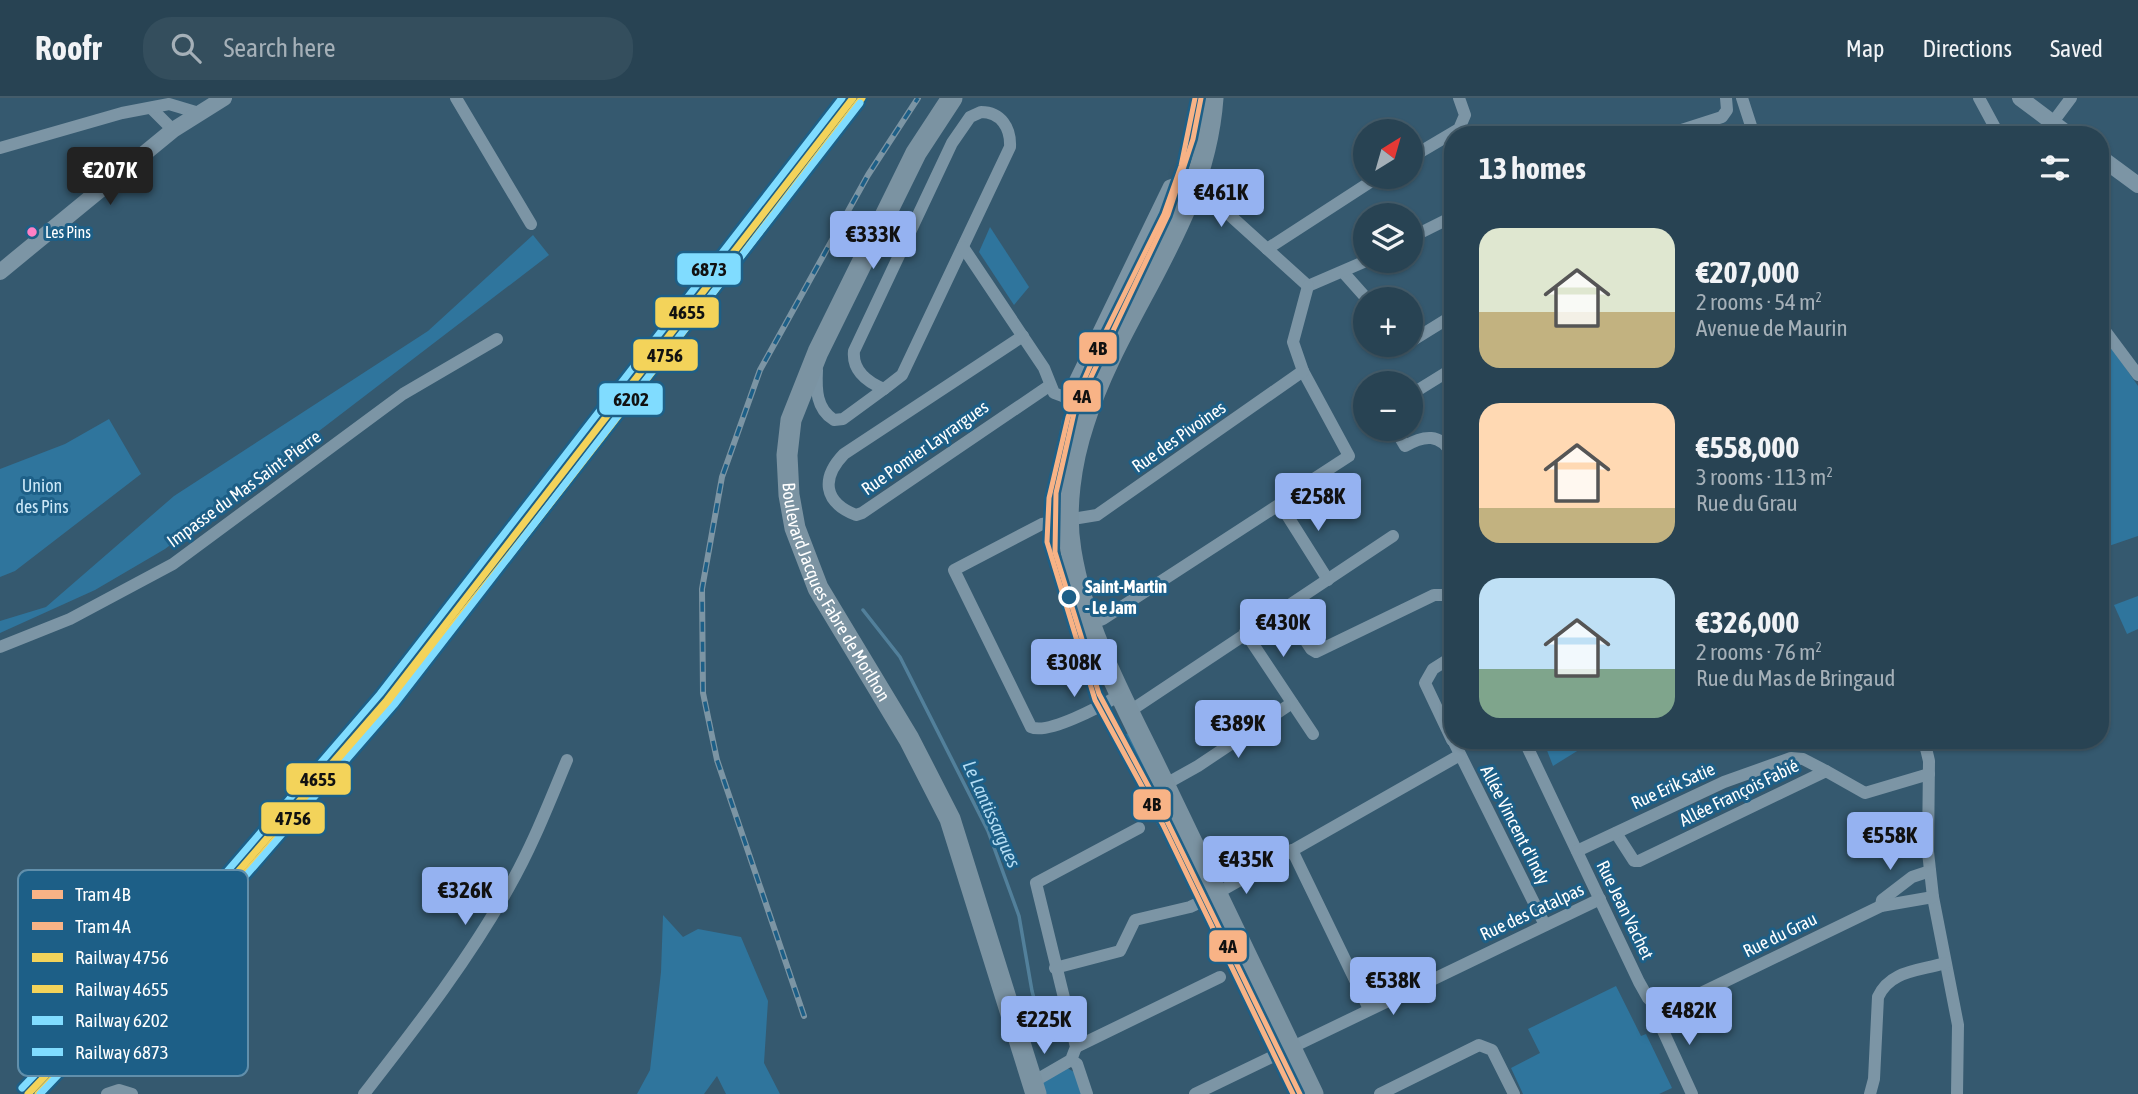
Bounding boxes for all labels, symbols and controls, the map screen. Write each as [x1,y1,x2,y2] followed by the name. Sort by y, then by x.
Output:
[143,17,633,80] search box
[35,29,101,67] text: Roofr
[167,29,205,67] icon: search
[223,33,336,63] text: Search here
[1846,35,1884,62] text: Map
[1922,35,2012,62] text: Directions
[2050,35,2103,62] text: Saved
[1353,119,1423,189] north arrow
[1353,119,1423,441] map controls
[61,148,159,207] pin: €207K
[2036,149,2074,187] icon: filters
[1479,151,1586,185] text: 13 homes
[83,157,137,183] text: €207K
[1172,170,1270,229] pin: €461K
[1194,179,1248,205] text: €461K
[1353,203,1423,273] button: layers
[824,212,922,271] pin: €333K
[846,221,900,247] text: €333K
[45,223,91,241] place label: Les Pins
[25,225,39,239] marker: Les Pins
[676,252,742,286] line badge: 6873
[1696,255,1799,289] text: €207,000
[1535,256,1619,340] icon: home
[691,258,727,280] text: 6873
[1353,287,1423,357] button: +
[1696,289,1822,315] text: 2 rooms · 54 m²
[654,296,720,329] line badge: 4655
[668,301,705,323] text: 4655
[1696,315,1848,341] text: Avenue de Maurin
[1078,331,1118,365] line badge: 4B
[1088,337,1107,359] text: 4B
[632,338,699,372] line badge: 4756
[646,344,683,366] text: 4756
[1353,371,1423,441] button: −
[1062,379,1102,413] line badge: 4A
[598,382,664,416] line badge: 6202
[1072,385,1092,407] text: 4A
[613,388,649,410] text: 6202
[857,396,992,499] street label: Rue Pomier Layrargues
[1128,397,1230,477] street label: Rue des Pivoines
[163,426,325,551] street label: Impasse du Mas Saint-Pierre
[1696,430,1799,464] text: €558,000
[1535,431,1619,515] icon: home
[1696,464,1833,490] text: 3 rooms · 113 m²
[1269,474,1367,533] pin: €258K
[15,475,69,517] park label: Union des Pins
[778,482,895,705] street label: Boulevard Jacques Fabre de Morlhon
[1291,483,1345,509] text: €258K
[1696,490,1798,516] text: Rue du Grau
[1085,576,1167,618] place label: Saint-Martin - Le Jam
[1059,587,1079,607] marker: Saint-Martin - Le Jam
[1234,600,1332,659] pin: €430K
[1696,605,1799,639] text: €326,000
[1535,606,1619,690] icon: home
[1256,609,1310,635] text: €430K
[1696,639,1822,665] text: 2 rooms · 76 m²
[1025,640,1123,699] pin: €308K
[1047,649,1101,675] text: €308K
[1696,665,1896,691] text: Rue du Mas de Bringaud
[1189,700,1287,760] pin: €389K
[1211,710,1265,736] text: €389K
[1676,755,1802,830] street label: Allée François Fabié
[959,757,1025,871] water label: Le Lantissargues
[1628,758,1718,813] street label: Rue Erik Satie
[285,762,352,796] line badge: 4655
[1476,762,1554,888] street label: Allée Vincent d'Indy
[299,768,336,790] text: 4655
[1132,788,1172,821] line badge: 4B
[1142,793,1161,815] text: 4B
[260,801,326,835] line badge: 4756
[274,807,311,829] text: 4756
[1841,812,1939,872] pin: €558K
[1863,822,1917,848] text: €558K
[1197,836,1295,896] pin: €435K
[1219,846,1273,872] text: €435K
[1593,857,1658,963] street label: Rue Jean Vachet
[416,868,514,927] pin: €326K
[18,870,248,1076] legend
[438,877,492,903] text: €326K
[1477,878,1587,945] street label: Rue des Catalpas
[75,883,130,905] text: Tram 4B
[1739,908,1820,961] street label: Rue du Grau
[75,915,131,937] text: Tram 4A
[1208,929,1248,963] line badge: 4A
[1218,935,1238,957] text: 4A
[75,946,169,968] text: Railway 4756
[1344,958,1442,1017] pin: €538K
[1366,967,1420,993] text: €538K
[75,978,169,1000] text: Railway 4655
[1640,988,1738,1047] pin: €482K
[995,996,1093,1056] pin: €225K
[1662,997,1716,1023] text: €482K
[1017,1006,1071,1032] text: €225K
[75,1009,169,1031] text: Railway 6202
[75,1041,169,1063] text: Railway 6873

